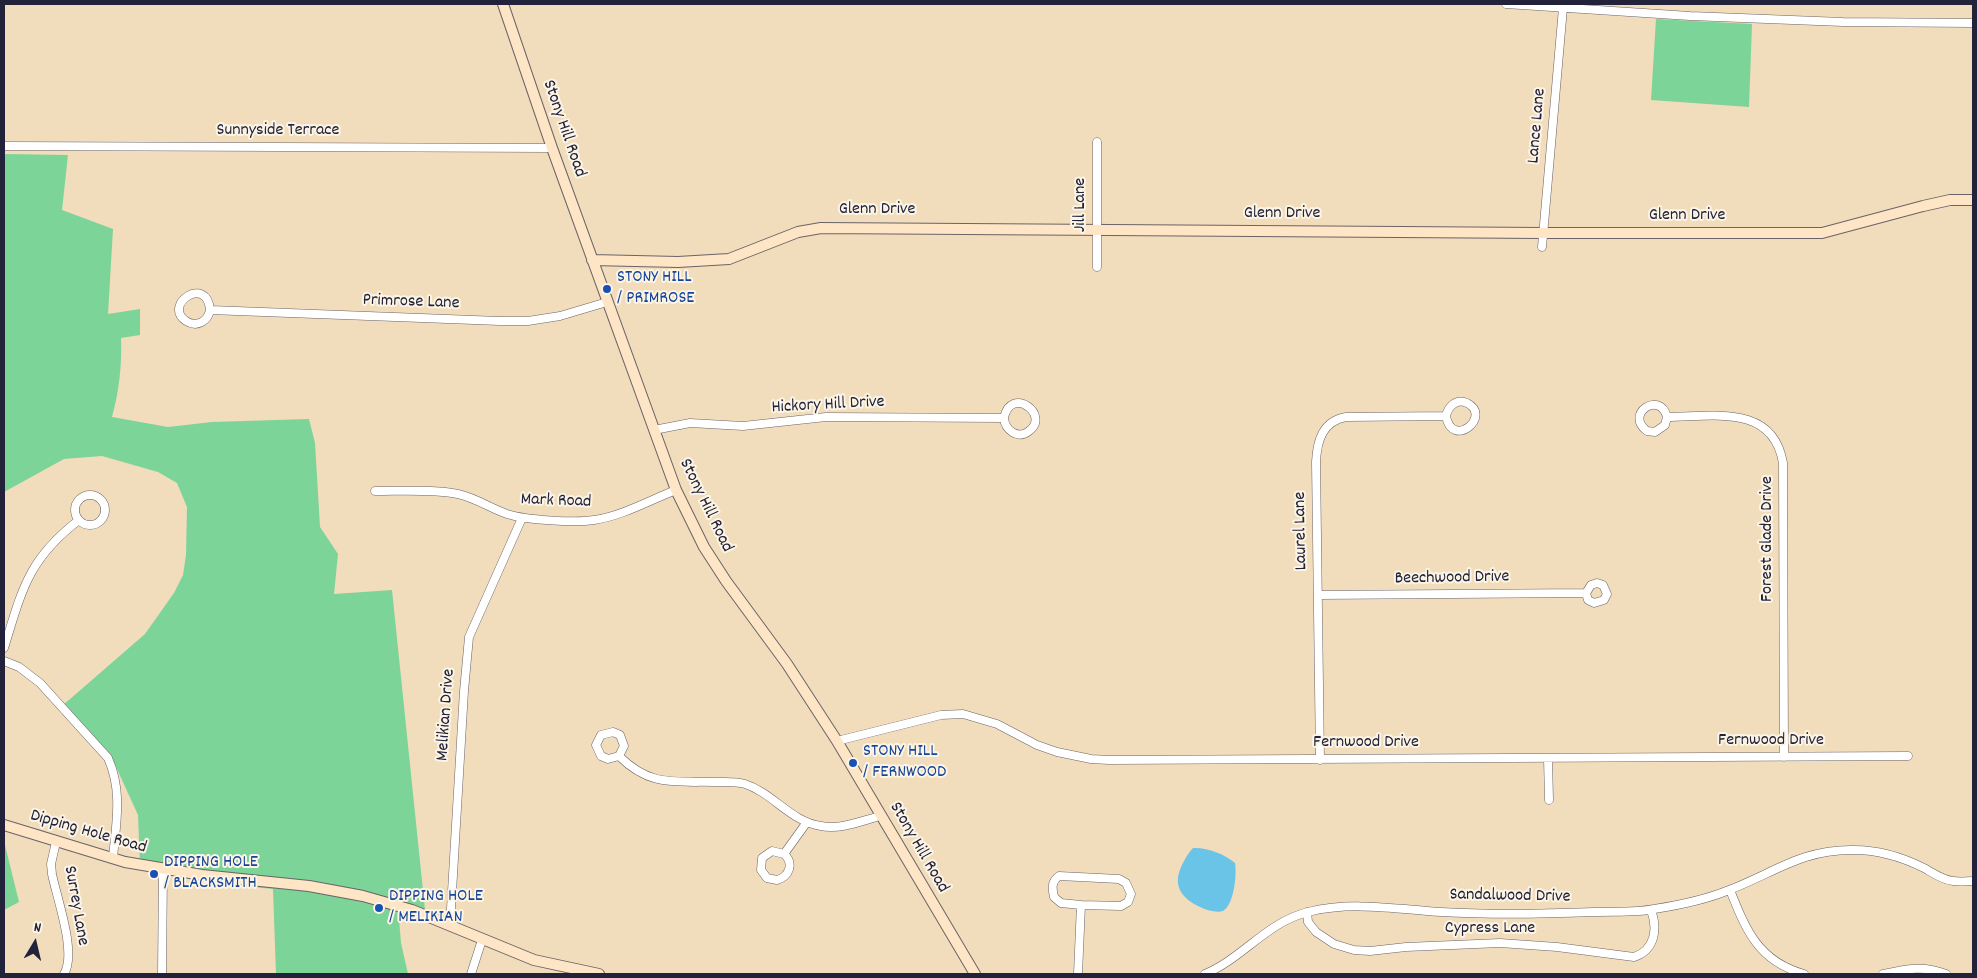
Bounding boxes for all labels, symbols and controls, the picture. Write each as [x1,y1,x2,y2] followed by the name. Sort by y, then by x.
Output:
[536,78,590,180] street label: Stony Hill Road
[1524,87,1552,165] street label: Lance Lane
[216,121,340,143] street label: Sunnyside Terrace
[1071,178,1093,232] street label: Jill Lane
[839,200,915,222] street label: Glenn Drive
[1244,204,1320,226] street label: Glenn Drive
[1649,206,1725,228] street label: Glenn Drive
[617,268,695,310] place label: STONY HILL / PRIMROSE
[601,283,613,295] marker: STONY HILL / PRIMROSE
[362,291,460,315] street label: Primrose Lane
[771,392,885,420] street label: Hickory Hill Drive
[673,456,737,556] street label: Stony Hill Road
[1758,476,1780,602] street label: Forest Glade Drive
[520,490,592,514] street label: Mark Road
[1291,492,1313,570] street label: Laurel Lane
[1394,567,1510,591] street label: Beechwood Drive
[433,668,461,762] street label: Melikian Drive
[1718,731,1824,753] street label: Fernwood Drive
[1313,733,1419,755] street label: Fernwood Drive
[863,742,946,784] place label: STONY HILL / FERNWOOD
[847,757,859,769] marker: STONY HILL / FERNWOOD
[883,799,953,897] street label: Stony Hill Road
[27,806,149,860] street label: Dipping Hole Road
[164,853,258,896] place label: DIPPING HOLE / BLACKSMITH
[57,865,93,947] street label: Surrey Lane
[148,868,160,880] marker: DIPPING HOLE / BLACKSMITH
[1449,885,1571,909] street label: Sandalwood Drive
[389,887,483,930] place label: DIPPING HOLE / MELIKIAN
[373,902,385,914] marker: DIPPING HOLE / MELIKIAN
[10,918,60,968] north arrow
[32,918,42,939] text: N
[1445,919,1535,941] street label: Cypress Lane

